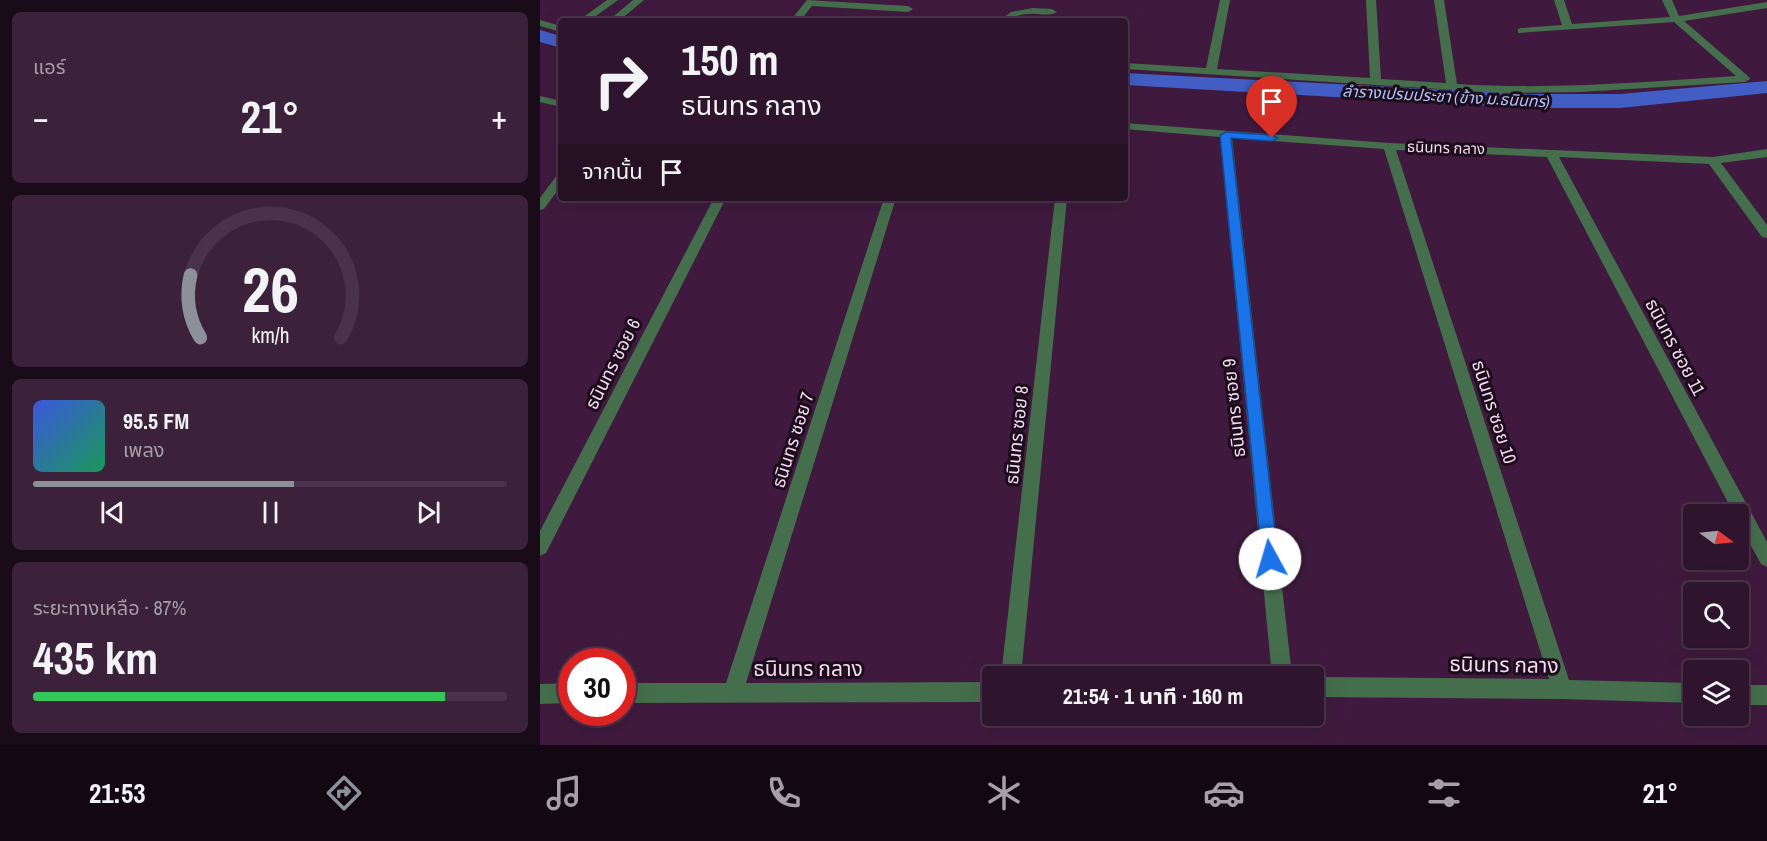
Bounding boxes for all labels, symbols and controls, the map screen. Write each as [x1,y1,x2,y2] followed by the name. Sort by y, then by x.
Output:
[681,32,779,88] text: 150 m
[582,42,660,120] icon: right
[33,53,65,80] text: แอร์
[1246,76,1297,138] pin
[1342,80,1550,112] water label: ลำรางเปรมประชา (ข้าง ม.ธนินทร)
[1255,85,1288,118] icon: arrive
[240,86,300,147] text: 21°
[681,87,822,123] text: ธนินทร กลาง
[33,95,49,139] text: −
[491,95,507,139] text: +
[1407,136,1485,159] street label: ธนินทร กลาง
[582,156,643,186] text: จากนั้น
[655,156,688,189] icon: arrive
[242,247,298,331] text: 26
[1639,294,1712,400] street label: ธนินทร ซอย 11
[579,314,646,414] street label: ธนินทร ซอย 6
[251,321,289,350] text: km/h
[1216,357,1251,459] street label: ธนินทร ซอย 9
[1466,357,1523,467] street label: ธนินทร ซอย 10
[999,384,1034,486] street label: ธนินทร ซอย 8
[765,389,820,491] street label: ธนินทร ซอย 7
[123,406,189,436] text: 95.5 FM
[123,436,165,463] text: เพลง
[96,496,129,529] icon: previous
[254,496,287,529] icon: pause
[412,496,445,529] icon: next
[1683,504,1749,570] north arrow
[1683,504,1749,726] map controls
[1238,527,1302,591] position arrow
[1683,582,1749,648] button: search
[33,594,186,621] text: ระยะทางเหลือ · 87%
[33,627,158,688] text: 435 km
[558,648,636,726] speed limit sign: 30
[1449,649,1559,680] street label: ธนินทร กลาง
[753,654,863,683] street label: ธนินทร กลาง
[1683,660,1749,726] button: layers
[1063,681,1243,711] text: 21:54 · 1 นาที · 160 m
[323,772,365,814] icon: directions
[543,772,585,814] icon: music
[763,772,805,814] icon: phone
[983,772,1025,814] icon: climate
[1203,772,1245,814] icon: car
[1423,772,1465,814] icon: filters
[89,775,146,811] text: 21:53
[1643,775,1678,811] text: 21°

